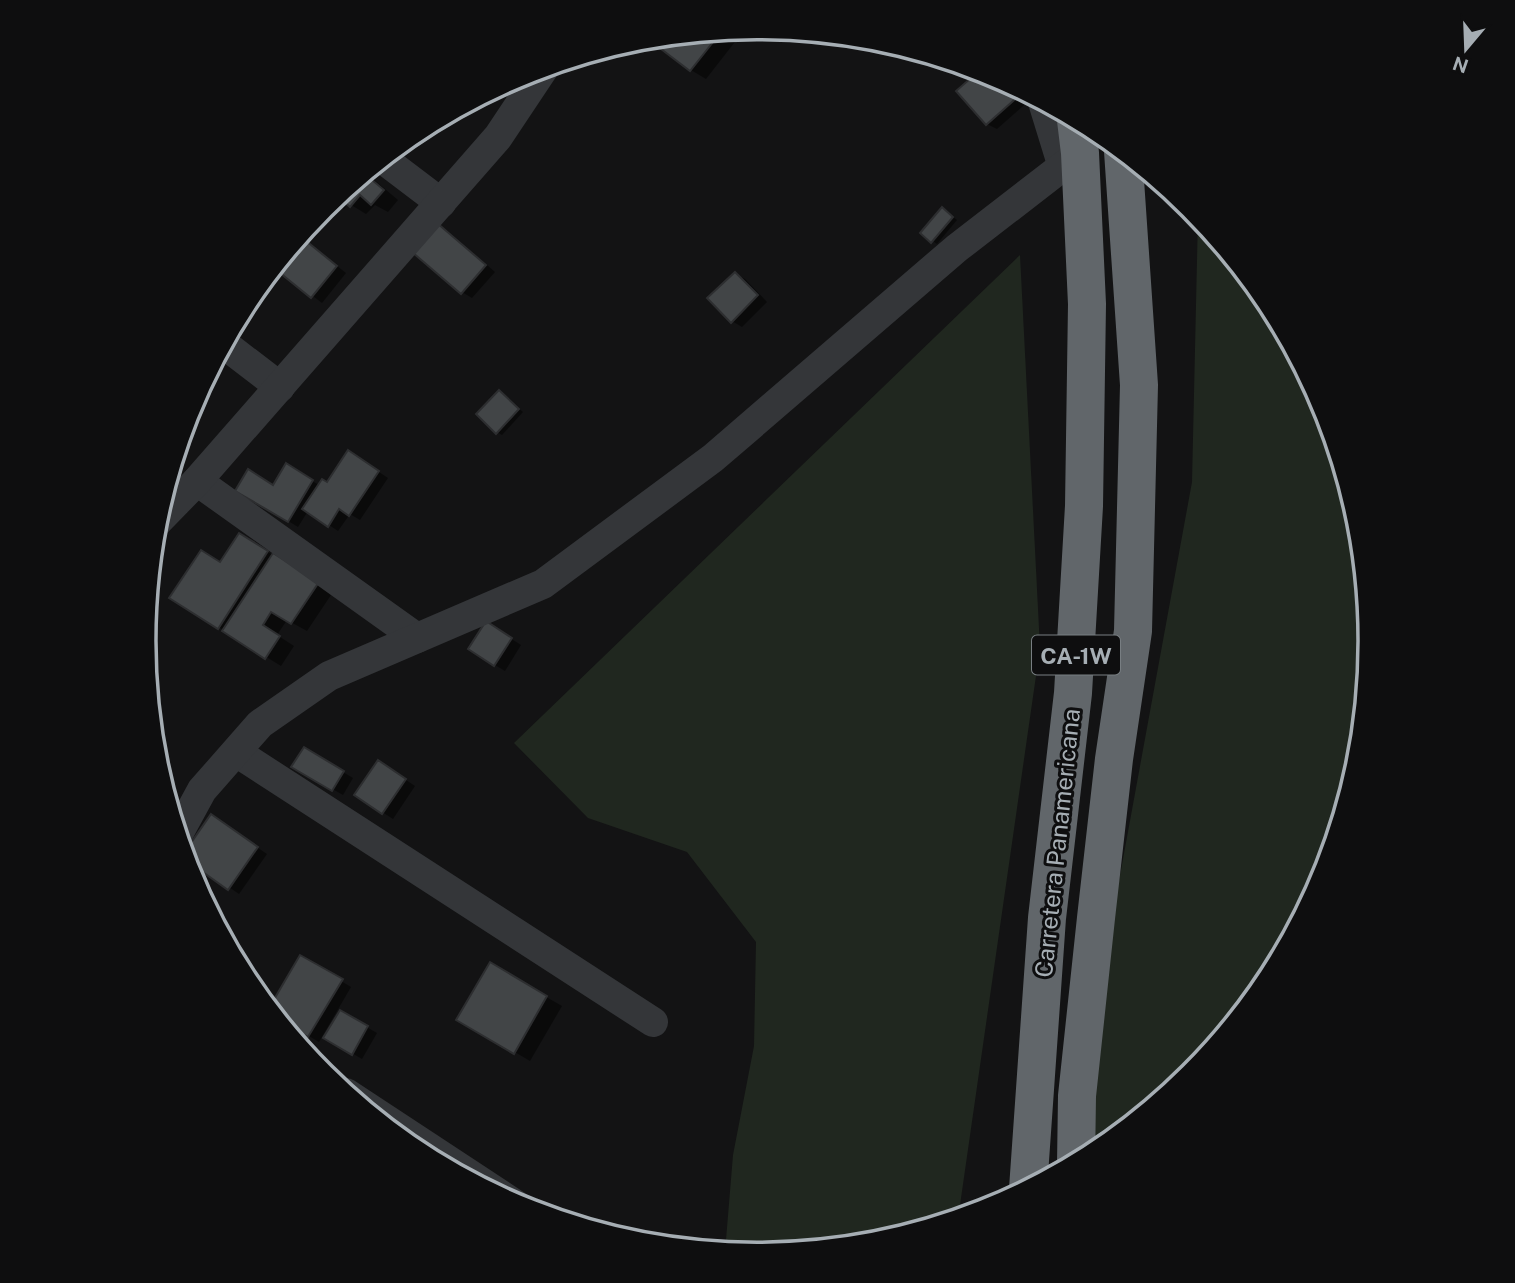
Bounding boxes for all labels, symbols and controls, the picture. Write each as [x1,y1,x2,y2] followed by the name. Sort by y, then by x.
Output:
[1431,14,1501,84] north arrow
[1450,52,1471,78] text: N
[1032,636,1120,674] road number: CA-1W
[1029,707,1085,979] street label: Carretera Panamericana

